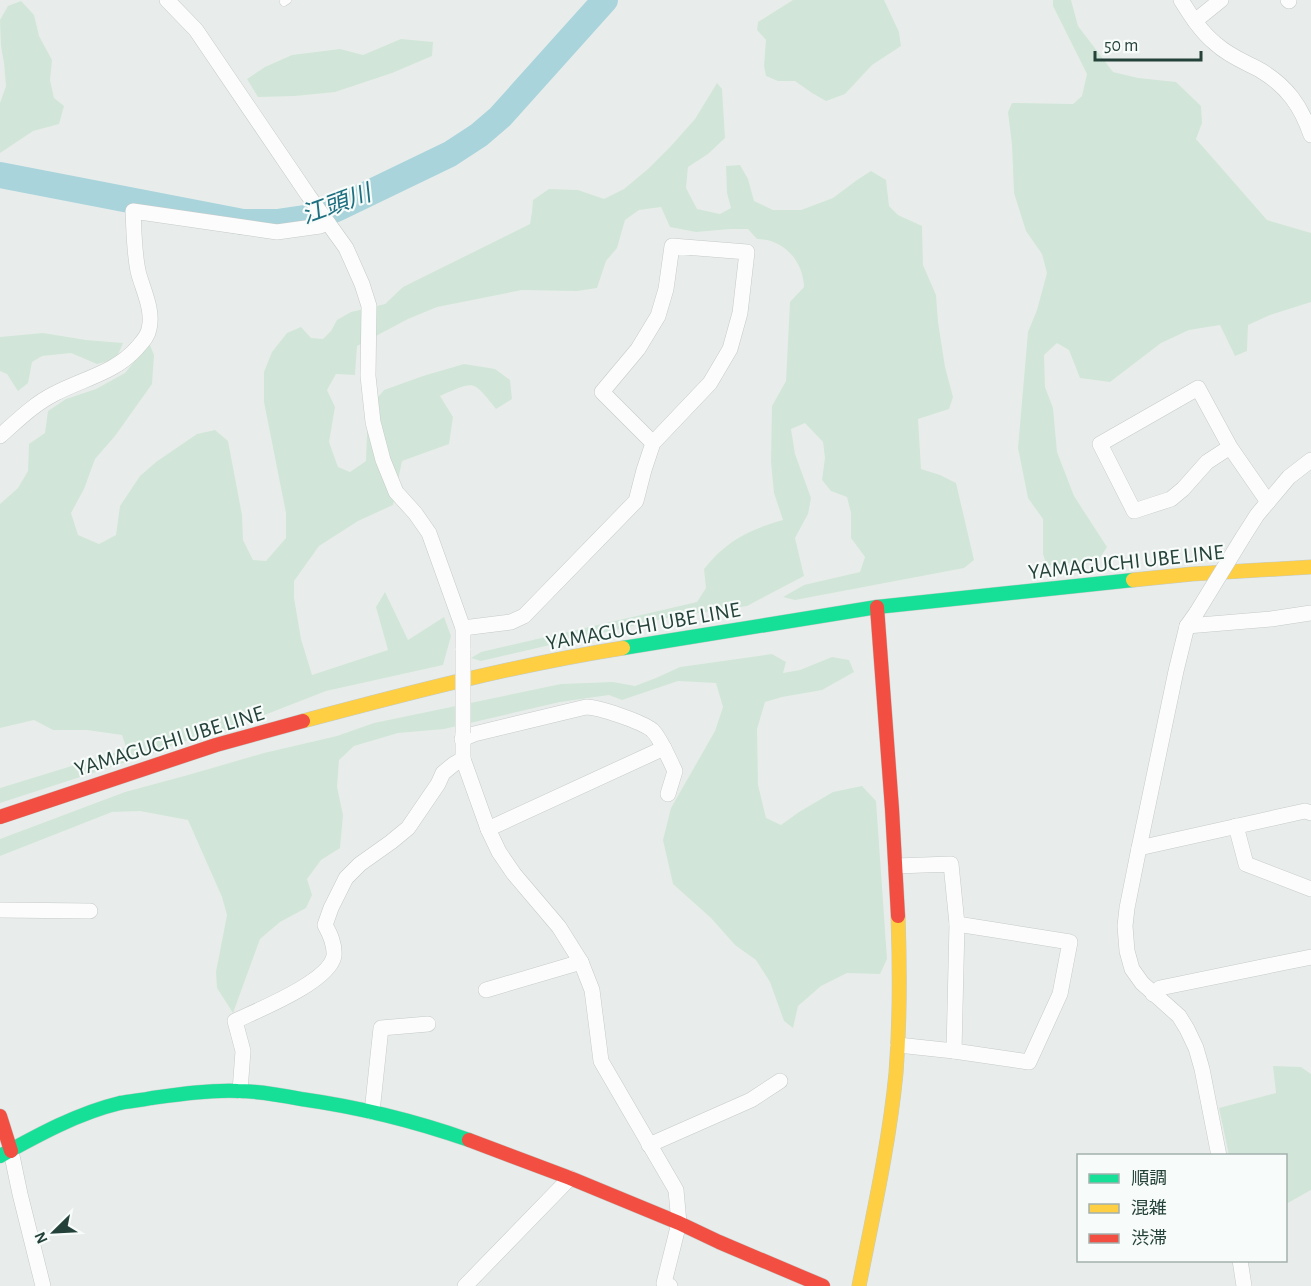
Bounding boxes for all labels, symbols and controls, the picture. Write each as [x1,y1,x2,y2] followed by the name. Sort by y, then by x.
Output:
[1095,24,1202,62] scale bar
[1104,37,1138,55] text: 50 m
[298,179,377,229] water label: 江頭川
[1027,541,1225,583] street label: YAMAGUCHI UBE LINE
[544,598,742,654] street label: YAMAGUCHI UBE LINE
[72,702,267,780] street label: YAMAGUCHI UBE LINE
[1077,1154,1287,1262] legend
[1131,1170,1167,1188] text: 順調
[1131,1198,1167,1218] text: 混雑
[24,1202,84,1262] north arrow
[32,1229,51,1246] text: N
[1131,1229,1167,1248] text: 渋滞

